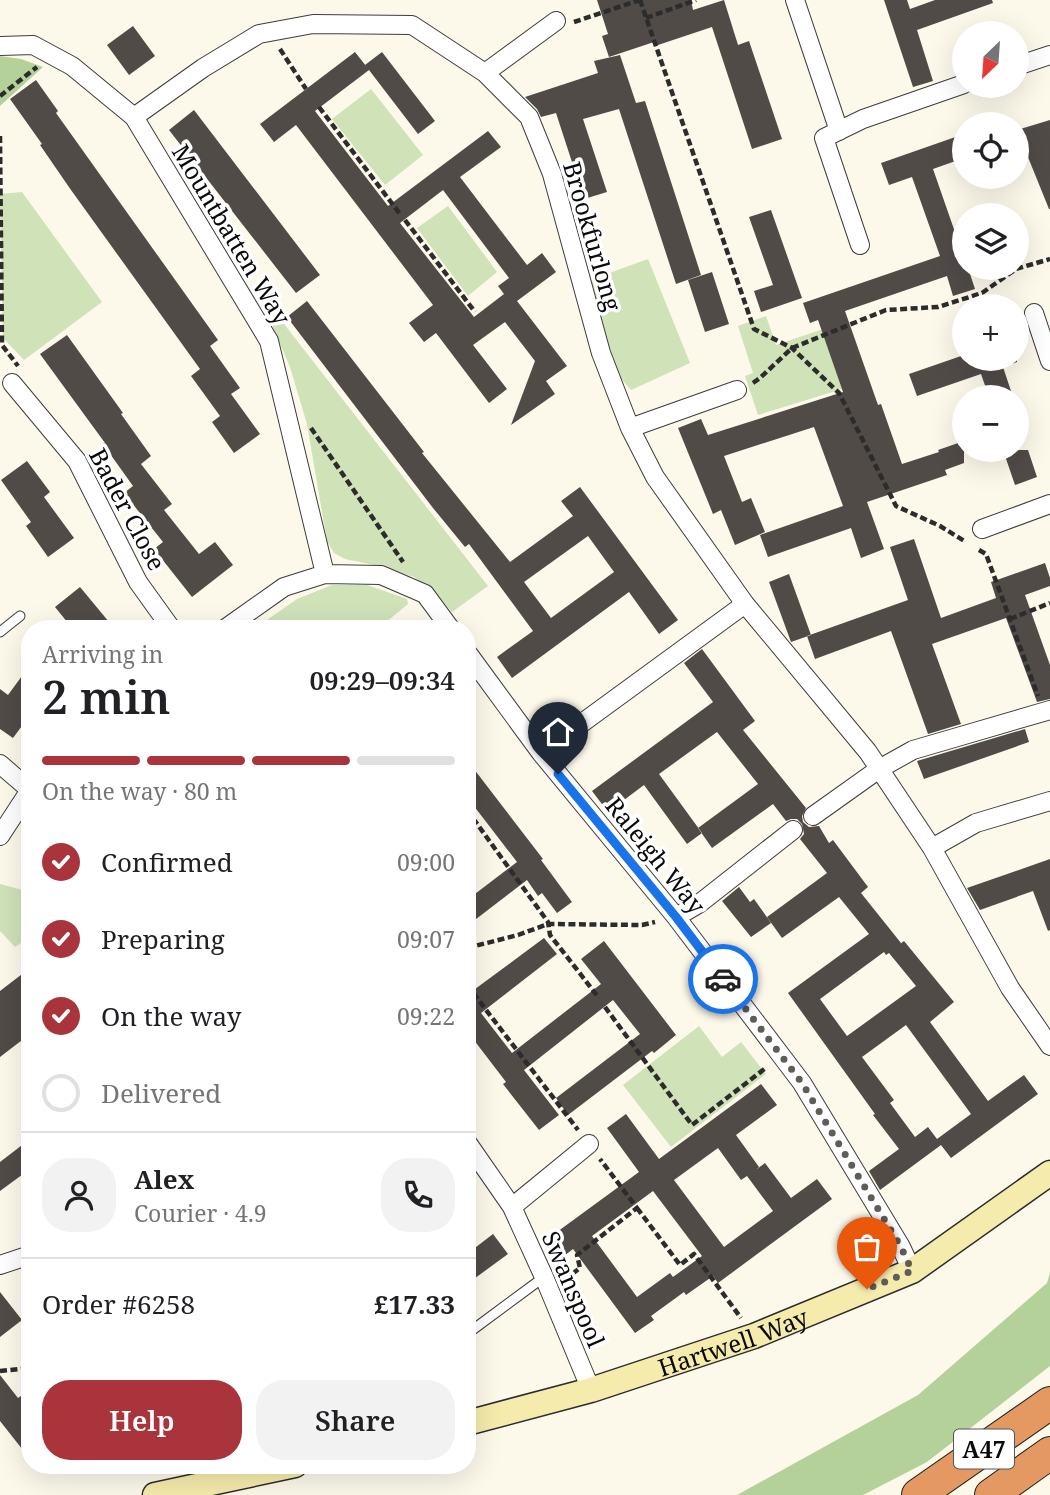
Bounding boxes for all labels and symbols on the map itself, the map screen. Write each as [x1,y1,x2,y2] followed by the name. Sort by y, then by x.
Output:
[952,21,1029,98] north arrow
[165,138,299,331] street label: Mountbatten Way
[556,158,630,315] street label: Brookfurlong
[82,442,174,576] street label: Bader Close
[528,702,588,774] pin
[599,790,714,921] street label: Raleigh Way
[688,944,758,1014] courier
[837,1217,897,1289] pin
[535,1226,613,1353] street label: Swanspool
[653,1299,813,1383] street label: Hartwell Way
[954,1430,1014,1468] road number: A47

